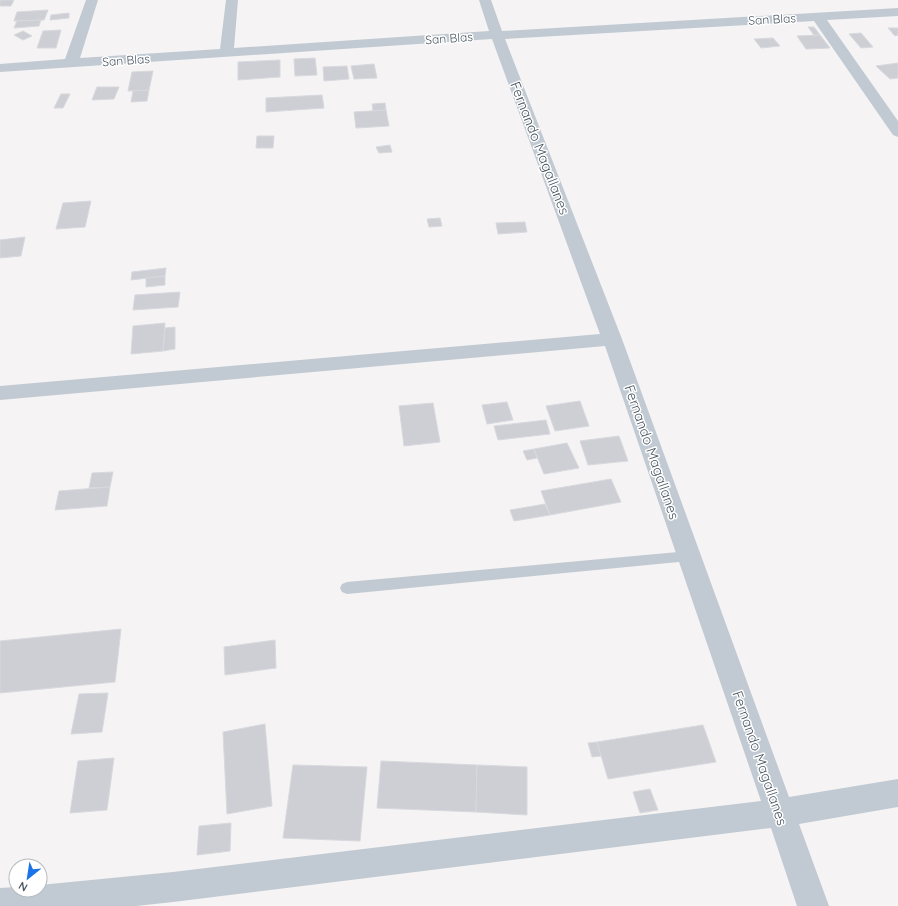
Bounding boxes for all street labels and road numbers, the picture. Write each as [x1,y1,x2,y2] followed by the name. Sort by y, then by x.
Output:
[748,10,797,28] street label: San Blas
[425,29,474,47] street label: San Blas
[102,51,151,69] street label: San Blas
[506,79,574,217] street label: Fernando Magallanes
[621,382,683,522] street label: Fernando Magallanes
[729,688,791,828] street label: Fernando Magallanes

